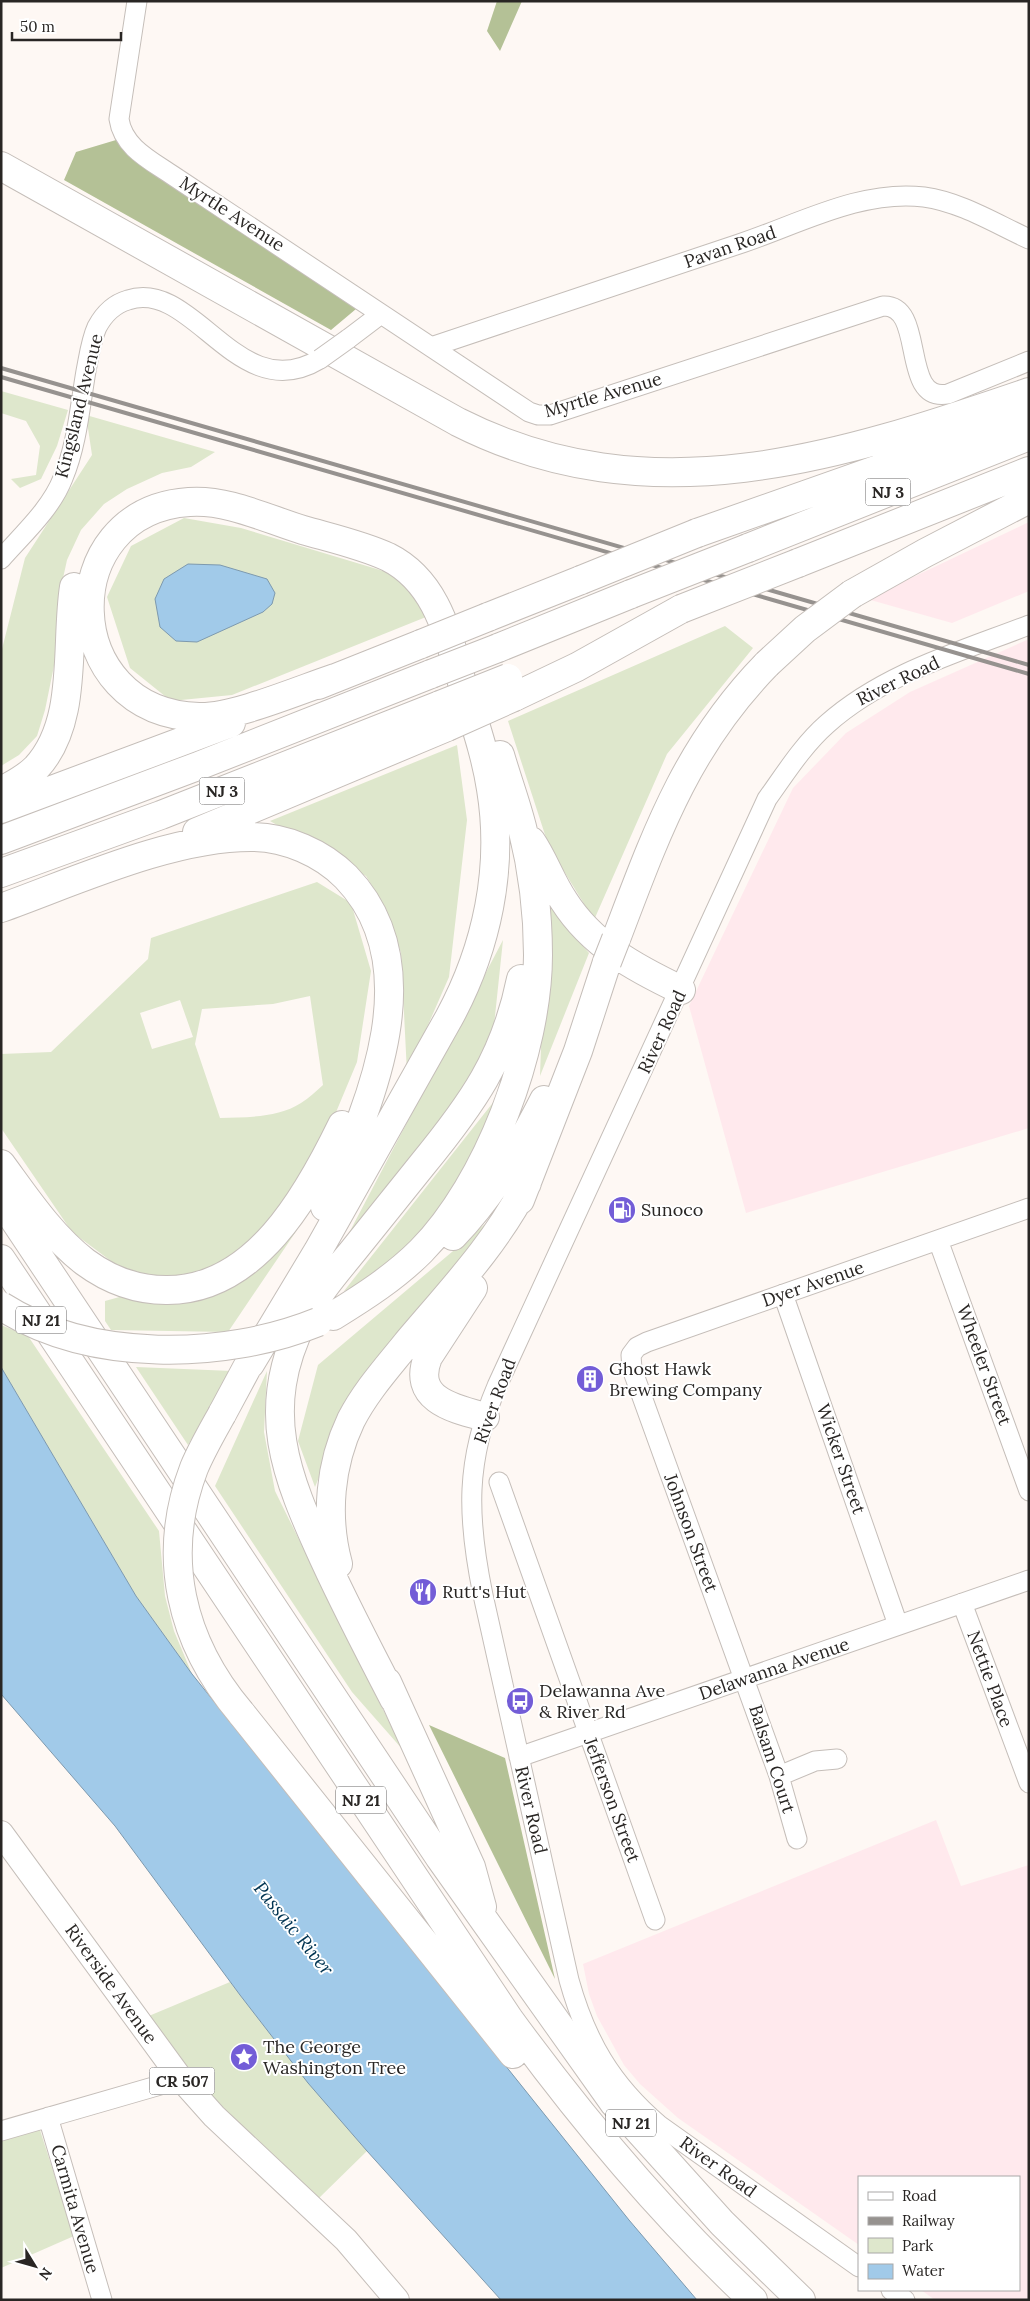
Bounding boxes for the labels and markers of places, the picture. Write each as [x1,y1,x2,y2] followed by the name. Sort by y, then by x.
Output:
[607,1195,637,1225] fuel station icon: Sunoco
[641,1198,703,1221] place label: Sunoco
[609,1357,763,1401] place label: Ghost Hawk Brewing Company
[575,1364,605,1394] building icon: Ghost Hawk Brewing Company
[408,1577,438,1607] restaurant icon: Rutt's Hut
[442,1580,526,1603] place label: Rutt's Hut
[539,1679,665,1723] place label: Delawanna Ave & River Rd
[505,1686,535,1716] bus stop icon: Delawanna Ave & River Rd
[263,2035,406,2079] place label: The George Washington Tree
[229,2042,259,2072] place icon: The George Washington Tree

